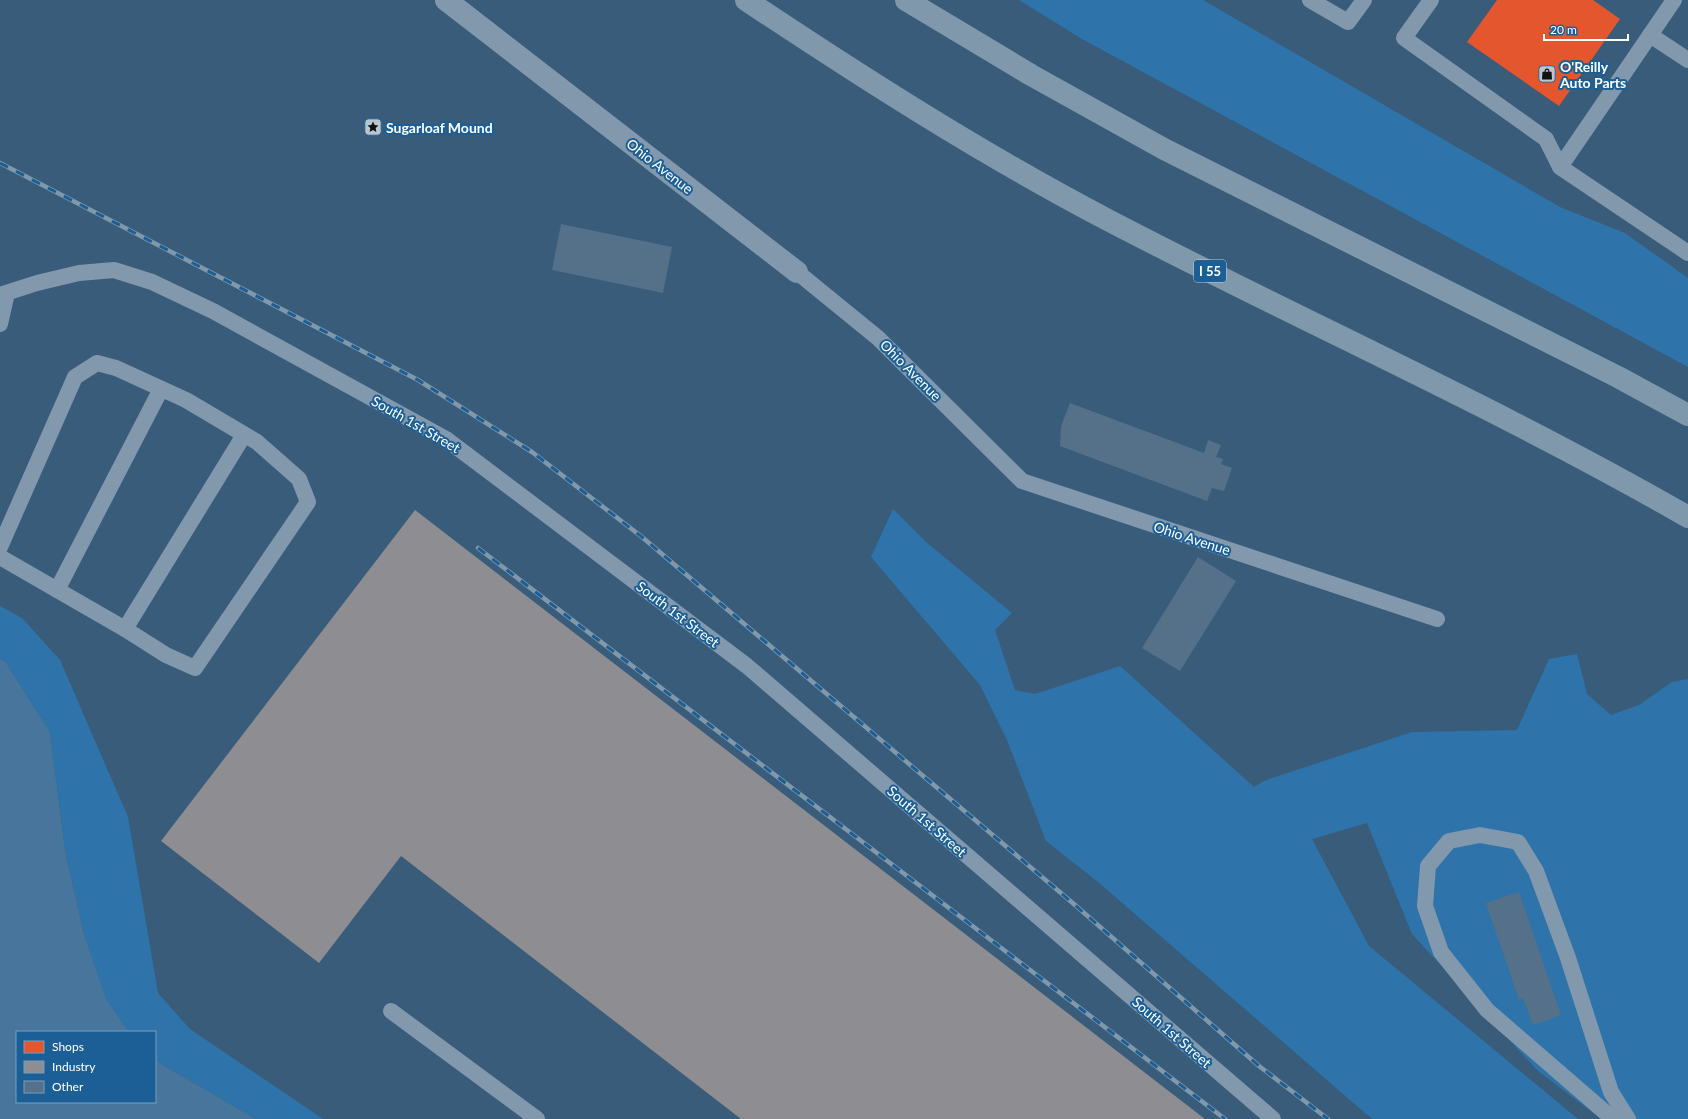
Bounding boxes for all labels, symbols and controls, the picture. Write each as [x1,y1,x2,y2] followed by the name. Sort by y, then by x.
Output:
[1544,16,1628,42] scale bar
[1550,22,1577,37] text: 20 m
[1559,58,1626,91] place label: O'Reilly Auto Parts
[1537,64,1557,84] shop icon: O'Reilly Auto Parts
[363,117,383,137] place icon: Sugarloaf Mound
[386,119,493,136] place label: Sugarloaf Mound
[623,135,697,197] street label: Ohio Avenue
[1194,260,1226,282] road number: I 55
[877,336,945,404] street label: Ohio Avenue
[369,392,463,456] street label: South 1st Street
[1151,518,1233,558] street label: Ohio Avenue
[633,577,723,651] street label: South 1st Street
[884,782,970,860] street label: South 1st Street
[1129,993,1215,1071] street label: South 1st Street
[16,1031,156,1103] legend
[52,1039,84,1054] text: Shops
[52,1059,96,1074] text: Industry
[52,1079,84,1094] text: Other

